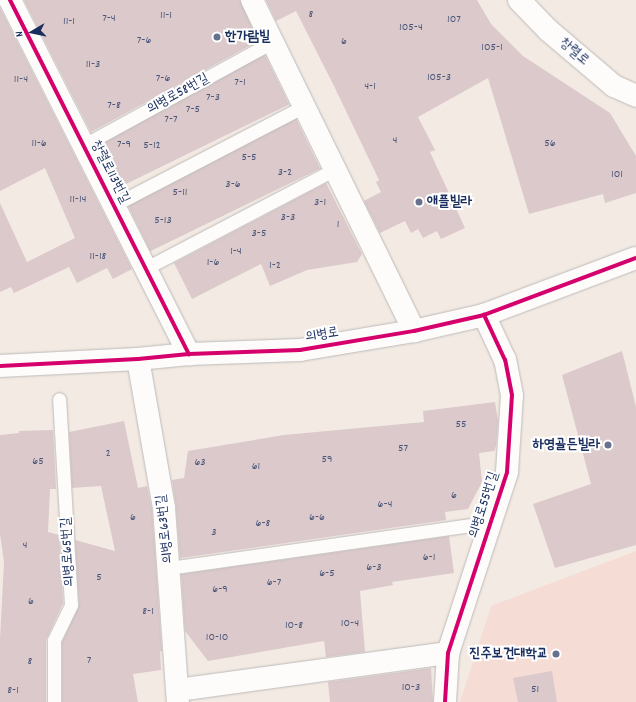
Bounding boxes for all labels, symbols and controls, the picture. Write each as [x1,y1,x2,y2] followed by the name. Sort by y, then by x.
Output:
[309,8,313,22] house number: 8
[160,9,172,23] house number: 11-1
[12,12,52,52] north arrow
[102,12,116,26] house number: 7-4
[447,13,461,27] house number: 107
[63,15,75,29] house number: 11-1
[399,21,423,35] house number: 105-4
[225,29,270,45] place label: 한가람빌
[12,30,28,38] text: N
[212,32,222,42] marker: 한가람빌
[137,34,151,48] house number: 7-6
[341,35,347,49] house number: 6
[556,35,592,69] street label: 창렬로
[481,41,503,55] house number: 105-1
[86,58,100,72] house number: 11-3
[144,70,212,118] street label: 의병로58번길
[427,71,451,85] house number: 105-3
[156,72,170,86] house number: 7-6
[14,73,28,87] house number: 11-4
[234,76,246,90] house number: 7-1
[364,80,376,94] house number: 4-1
[206,91,220,105] house number: 7-3
[107,99,121,113] house number: 7-8
[186,103,200,117] house number: 7-5
[164,113,178,127] house number: 7-7
[393,134,397,148] house number: 4
[31,137,47,151] house number: 11-6
[544,137,556,151] house number: 56
[87,138,133,206] street label: 창렬로113번길
[117,138,131,152] house number: 7-9
[143,139,161,153] house number: 5-12
[241,151,257,165] house number: 5-5
[278,166,292,180] house number: 3-2
[611,168,623,182] house number: 101
[225,178,241,192] house number: 3-6
[173,186,187,200] house number: 5-11
[70,193,86,207] house number: 11-14
[427,194,472,210] place label: 애플빌라
[314,196,326,210] house number: 3-1
[414,197,424,207] marker: 애플빌라
[281,211,295,225] house number: 3-3
[154,214,172,228] house number: 5-13
[337,218,339,232] house number: 1
[252,227,266,241] house number: 3-5
[230,245,242,259] house number: 1-4
[90,250,106,264] house number: 11-18
[207,256,219,270] house number: 1-6
[269,259,281,273] house number: 1-2
[304,324,340,346] street label: 의병로
[455,418,467,432] house number: 55
[532,437,600,453] place label: 하영골든빌라
[603,440,613,450] marker: 하영골든빌라
[398,442,408,456] house number: 57
[105,447,111,461] house number: 2
[321,453,333,467] house number: 59
[32,455,44,469] house number: 65
[194,456,206,470] house number: 63
[252,460,260,474] house number: 61
[465,469,503,541] street label: 의병로55번길
[451,489,457,503] house number: 6
[153,494,177,564] street label: 의병로63번길
[378,498,392,512] house number: 6-4
[130,511,136,525] house number: 6
[309,511,325,525] house number: 6-6
[58,517,78,587] street label: 의병로65번길
[256,517,270,531] house number: 6-8
[211,526,217,540] house number: 3
[23,539,27,553] house number: 4
[423,551,435,565] house number: 6-1
[366,561,382,575] house number: 6-3
[319,567,335,581] house number: 6-5
[96,571,102,585] house number: 5
[267,576,281,590] house number: 6-7
[212,583,228,597] house number: 6-9
[28,595,34,609] house number: 6
[142,605,154,619] house number: 8-1
[341,617,359,631] house number: 10-4
[285,619,303,633] house number: 10-8
[206,631,228,645] house number: 10-10
[469,646,548,662] place label: 진주보건대학교
[551,649,561,659] marker: 진주보건대학교
[87,654,91,668] house number: 7
[28,655,32,669] house number: 8
[402,681,420,695] house number: 10-3
[531,683,539,697] house number: 51
[7,684,19,698] house number: 8-1

